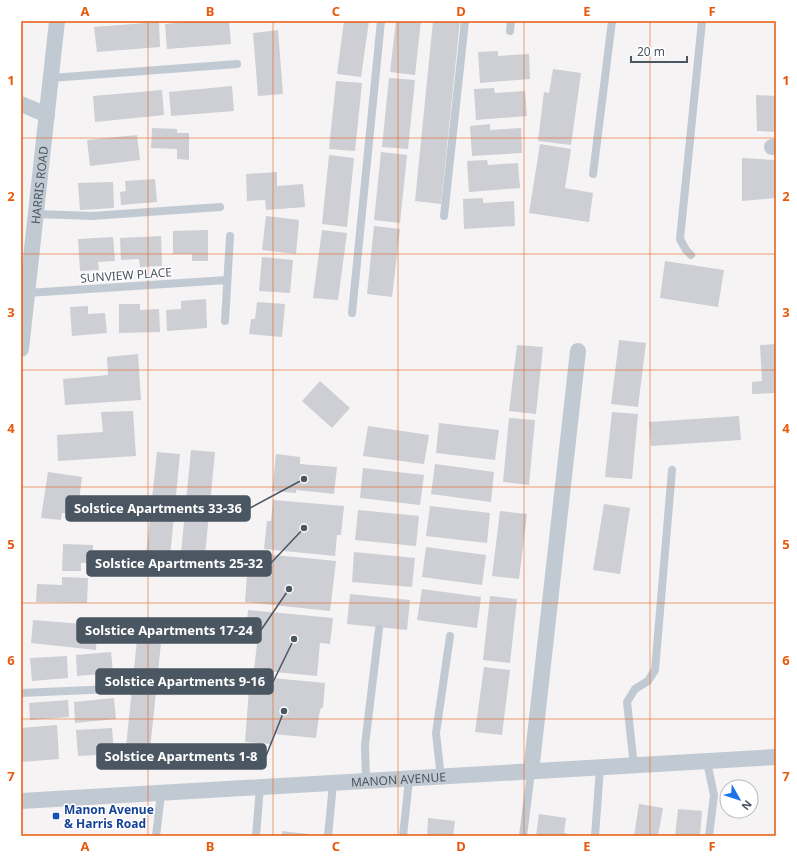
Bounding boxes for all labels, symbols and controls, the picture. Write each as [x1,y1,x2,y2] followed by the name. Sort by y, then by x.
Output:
[81,2,90,20] text: A
[206,2,214,20] text: B
[332,2,340,20] text: C
[456,2,466,20] text: D
[583,2,591,20] text: E
[708,2,716,20] text: F
[631,38,687,64] scale bar
[637,43,665,60] text: 20 m
[7,71,15,89] text: 1
[782,71,790,89] text: 1
[26,145,52,225] street label: HARRIS ROAD
[7,187,15,205] text: 2
[782,187,790,205] text: 2
[80,263,172,287] street label: SUNVIEW PLACE
[7,303,15,321] text: 3
[782,303,790,321] text: 3
[7,419,15,437] text: 4
[782,419,790,437] text: 4
[66,496,250,521] callout: Solstice Apartments 33-36
[74,499,242,517] text: Solstice Apartments 33-36
[7,535,15,553] text: 5
[782,535,790,553] text: 5
[87,551,271,576] callout: Solstice Apartments 25-32
[95,554,263,572] text: Solstice Apartments 25-32
[77,618,261,643] callout: Solstice Apartments 17-24
[85,621,253,639] text: Solstice Apartments 17-24
[7,651,15,669] text: 6
[782,651,790,669] text: 6
[96,669,273,694] callout: Solstice Apartments 9-16
[105,672,265,690] text: Solstice Apartments 9-16
[97,744,266,769] callout: Solstice Apartments 1-8
[105,747,257,765] text: Solstice Apartments 1-8
[7,767,15,785] text: 7
[782,767,790,785] text: 7
[350,768,446,790] street label: MANON AVENUE
[719,779,759,819] north arrow
[739,797,756,814] text: N
[64,801,154,832] place label: Manon Avenue & Harris Road
[51,811,61,821] marker: Manon Avenue & Harris Road
[81,837,90,855] text: A
[206,837,214,855] text: B
[332,837,340,855] text: C
[456,837,466,855] text: D
[583,837,591,855] text: E
[708,837,716,855] text: F

